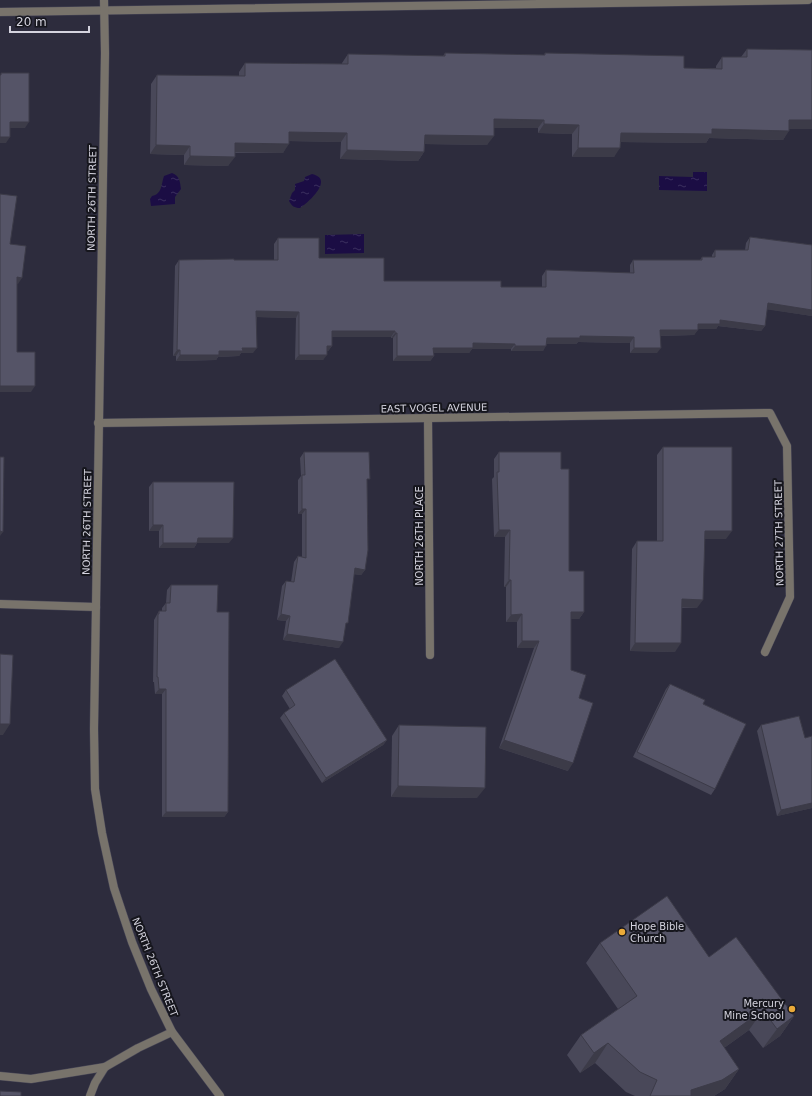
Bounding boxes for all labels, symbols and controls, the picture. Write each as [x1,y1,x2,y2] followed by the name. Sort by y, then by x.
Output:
[10,8,89,34] scale bar
[16,15,47,29] text: 20 m
[86,144,98,251] street label: NORTH 26TH STREET
[381,402,487,414] street label: EAST VOGEL AVENUE
[81,468,93,575] street label: NORTH 26TH STREET
[773,479,785,586] street label: NORTH 27TH STREET
[414,486,425,586] street label: NORTH 26TH PLACE
[130,916,180,1019] street label: NORTH 26TH STREET
[630,921,684,944] place label: Hope Bible Church
[617,927,627,937] marker: Hope Bible Church
[724,998,784,1021] place label: Mercury Mine School
[787,1004,797,1014] marker: Mercury Mine School

